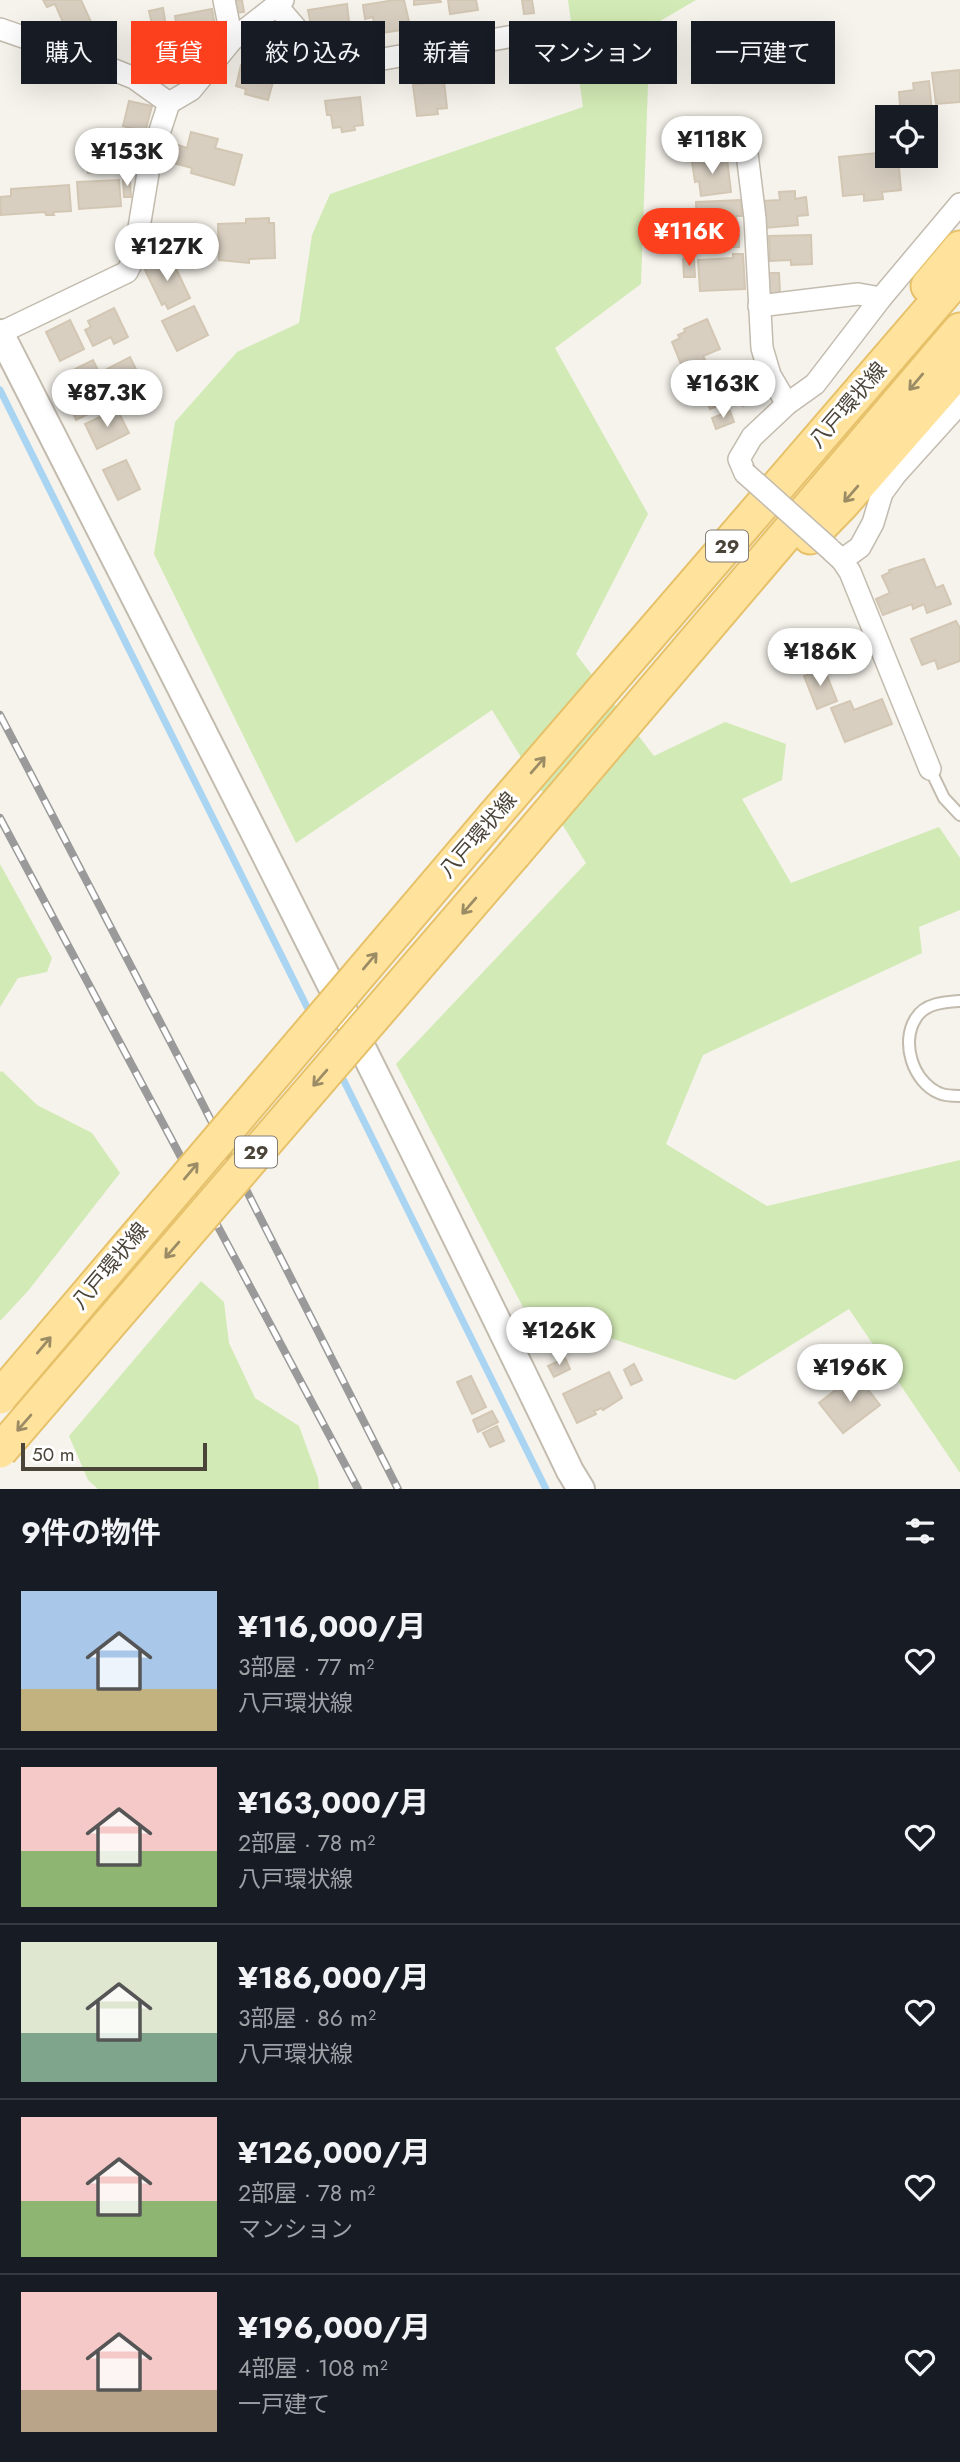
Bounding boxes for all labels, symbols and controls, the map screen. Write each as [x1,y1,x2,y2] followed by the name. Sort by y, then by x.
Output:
[21,21,117,84] chip: 購入
[131,21,227,84] chip: 賃貸
[241,21,385,84] chip: 絞り込み
[399,21,495,84] chip: 新着
[509,21,677,84] chip: マンション
[691,21,835,84] chip: 一戸建て
[875,105,938,168] map controls
[875,105,938,168] button: locate
[663,116,761,176] pin: ¥118K
[677,122,747,156] text: ¥118K
[78,128,176,188] pin: ¥153K
[91,134,163,168] text: ¥153K
[640,208,738,268] pin: ¥116K
[654,214,724,248] text: ¥116K
[118,224,216,283] pin: ¥127K
[131,229,203,263] text: ¥127K
[802,356,894,454] street label: 八戸環状線
[674,360,772,420] pin: ¥163K
[687,366,759,400] text: ¥163K
[50,370,164,429] pin: ¥87.3K
[908,372,924,390] one-way arrow
[68,375,146,409] text: ¥87.3K
[843,485,859,503] one-way arrow
[706,530,748,562] road number: 29
[771,628,869,688] pin: ¥186K
[784,634,856,668] text: ¥186K
[530,756,546,774] one-way arrow
[432,786,524,884] street label: 八戸環状線
[461,897,477,915] one-way arrow
[362,952,378,970] one-way arrow
[312,1069,328,1087] one-way arrow
[235,1136,277,1168] road number: 29
[183,1163,199,1181] one-way arrow
[65,1216,155,1316] street label: 八戸環状線
[164,1241,180,1259] one-way arrow
[510,1308,608,1367] pin: ¥126K
[522,1313,596,1347] text: ¥126K
[36,1336,52,1354] one-way arrow
[801,1344,899,1404] pin: ¥196K
[813,1350,887,1384] text: ¥196K
[16,1414,32,1432] one-way arrow
[21,1440,206,1472] scale bar
[32,1441,75,1468] text: 50 m
[21,1511,161,1554] text: 9件の物件
[901,1512,939,1550] icon: filters
[238,1605,426,1648] text: ¥116,000/月
[77,1619,161,1703] icon: home
[901,1642,939,1680] icon: heart
[238,1650,374,1684] text: 3部屋 · 77 m²
[238,1686,353,1720] text: 八戸環状線
[238,1781,429,1824] text: ¥163,000/月
[77,1795,161,1879] icon: home
[901,1818,939,1856] icon: heart
[238,1826,375,1860] text: 2部屋 · 78 m²
[238,1862,353,1896] text: 八戸環状線
[238,1956,430,1999] text: ¥186,000/月
[77,1970,161,2054] icon: home
[901,1993,939,2031] icon: heart
[238,2001,376,2035] text: 3部屋 · 86 m²
[238,2037,353,2071] text: 八戸環状線
[238,2131,431,2174] text: ¥126,000/月
[77,2145,161,2229] icon: home
[901,2168,939,2206] icon: heart
[238,2176,375,2210] text: 2部屋 · 78 m²
[238,2212,353,2246] text: マンション
[238,2306,431,2349] text: ¥196,000/月
[77,2320,161,2404] icon: home
[901,2343,939,2381] icon: heart
[238,2351,388,2385] text: 4部屋 · 108 m²
[238,2387,330,2421] text: 一戸建て

